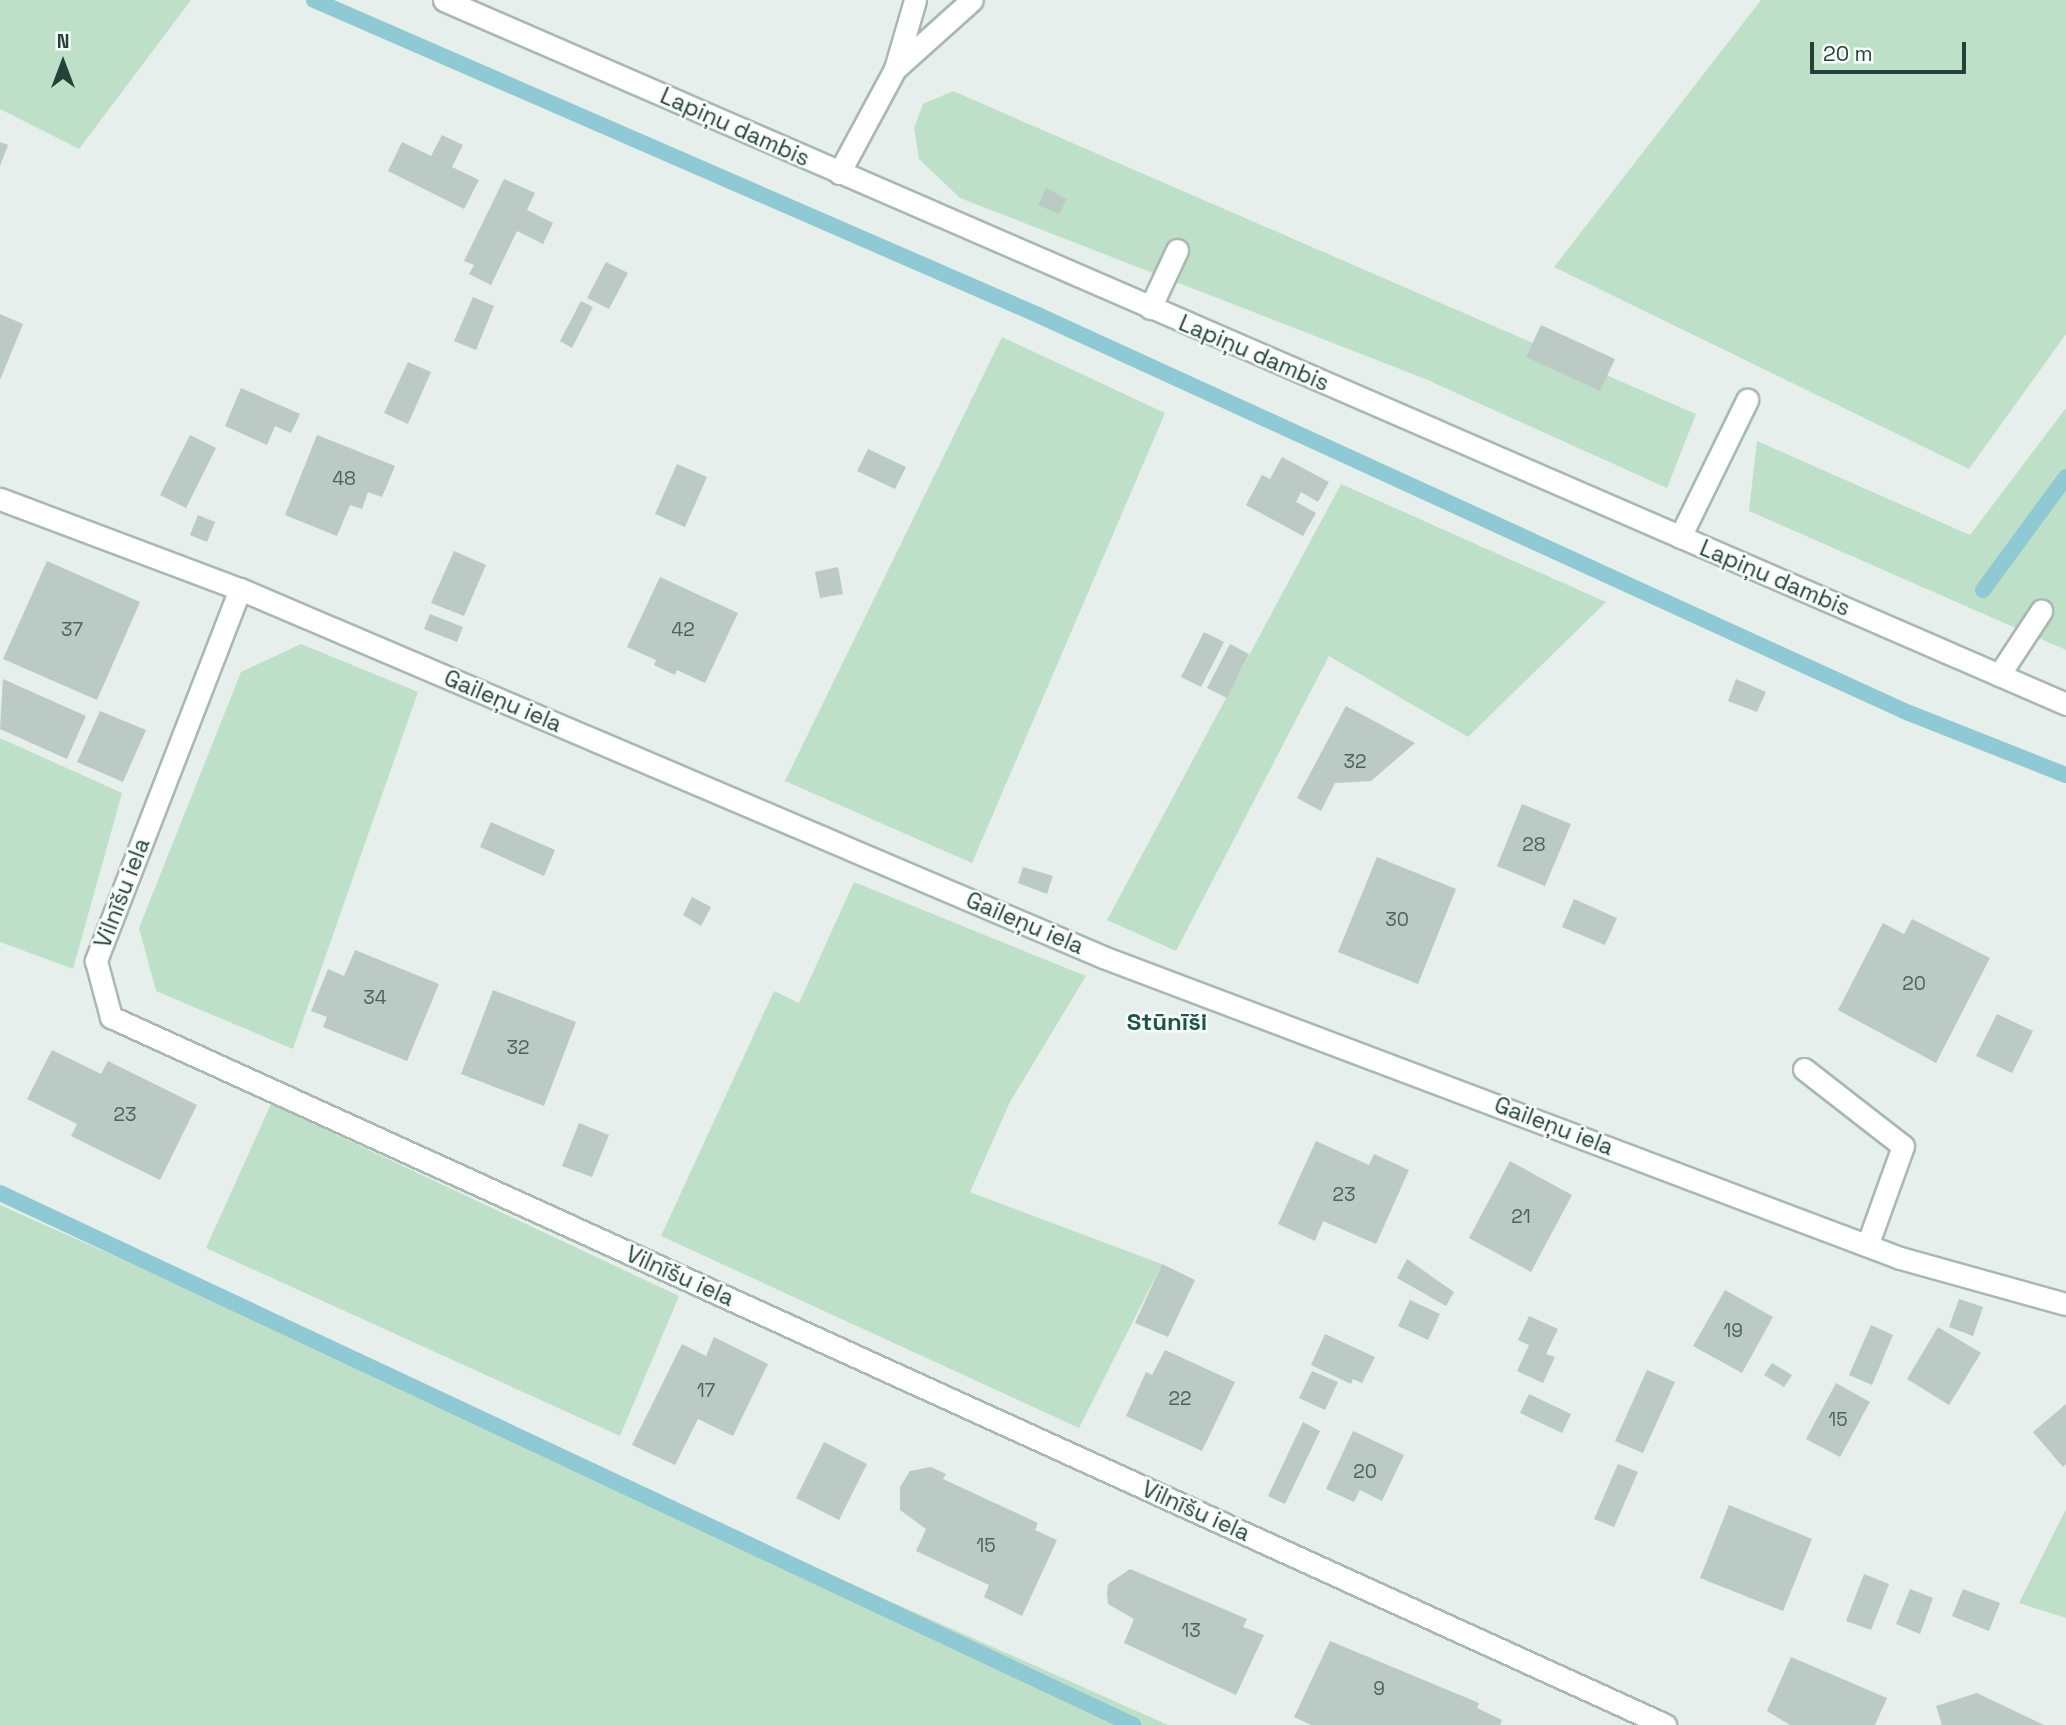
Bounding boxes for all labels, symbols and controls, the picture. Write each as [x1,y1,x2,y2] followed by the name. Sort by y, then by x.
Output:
[28,28,98,98] north arrow
[1814,28,1970,72] scale bar
[57,29,69,54] text: N
[1823,40,1873,67] text: 20 m
[656,82,814,172] street label: Lapiņu dambis
[1175,309,1333,397] street label: Lapiņu dambis
[332,468,356,490] house number: 48
[1696,534,1854,622] street label: Lapiņu dambis
[61,619,83,641] house number: 37
[671,619,695,641] house number: 42
[440,664,566,738] street label: Gaileņu iela
[1344,751,1366,773] house number: 32
[88,834,156,952] street label: Vilnīšu iela
[1522,834,1546,856] house number: 28
[962,886,1088,960] street label: Gaileņu iela
[1385,909,1409,931] house number: 30
[1902,973,1926,995] house number: 20
[363,987,387,1009] house number: 34
[1127,1008,1207,1036] district label: Stūnīši
[507,1037,529,1059] house number: 32
[1491,1091,1617,1161] street label: Gaileņu iela
[114,1104,136,1126] house number: 23
[1333,1184,1355,1206] house number: 23
[1511,1206,1531,1228] house number: 21
[622,1240,738,1312] street label: Vilnīšu iela
[1723,1320,1743,1342] house number: 19
[697,1380,715,1402] house number: 17
[1169,1388,1191,1410] house number: 22
[1828,1409,1848,1431] house number: 15
[1353,1461,1377,1483] house number: 20
[1138,1475,1254,1547] street label: Vilnīšu iela
[976,1535,996,1557] house number: 15
[1181,1620,1201,1642] house number: 13
[1373,1678,1385,1700] house number: 9

